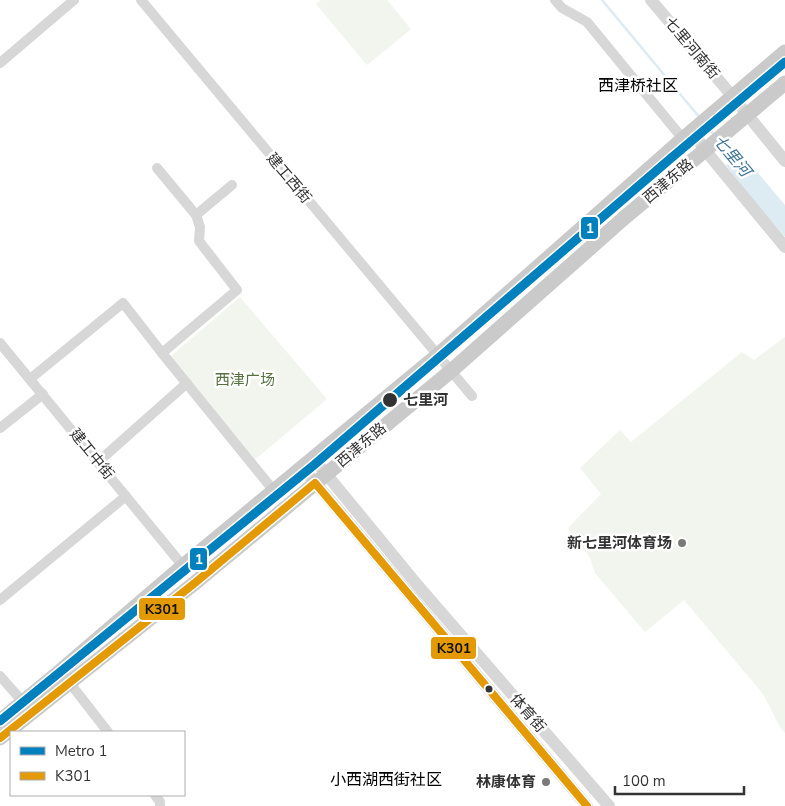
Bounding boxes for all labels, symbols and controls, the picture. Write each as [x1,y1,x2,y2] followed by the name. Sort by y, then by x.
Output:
[660,13,724,83] street label: 七里河南街
[598,75,678,97] district label: 西津桥社区
[708,131,758,184] water label: 七里河
[262,149,316,207] street label: 建工西街
[639,154,697,208] street label: 西津东路
[580,216,599,240] line badge: 1
[586,219,594,238] text: 1
[215,370,275,390] park label: 西津广场
[403,390,448,410] place label: 七里河
[381,391,399,409] marker: 七里河
[332,418,390,472] street label: 西津东路
[65,424,119,484] street label: 建工中街
[567,533,672,553] place label: 新七里河体育场
[676,537,688,549] marker: 新七里河体育场
[189,547,208,571] line badge: 1
[195,550,203,569] text: 1
[138,597,186,621] line badge: K301
[145,600,179,619] text: K301
[430,636,477,660] line badge: K301
[437,639,471,658] text: K301
[484,684,494,694] unlabelled marker
[506,689,550,737] street label: 体育街
[10,731,185,796] legend
[55,741,108,761] text: Metro 1
[615,764,744,796] scale bar
[55,766,91,786] text: K301
[330,769,442,791] district label: 小西湖西街社区
[622,771,666,791] text: 100 m
[476,772,536,792] place label: 林康体育
[540,776,552,788] marker: 林康体育

